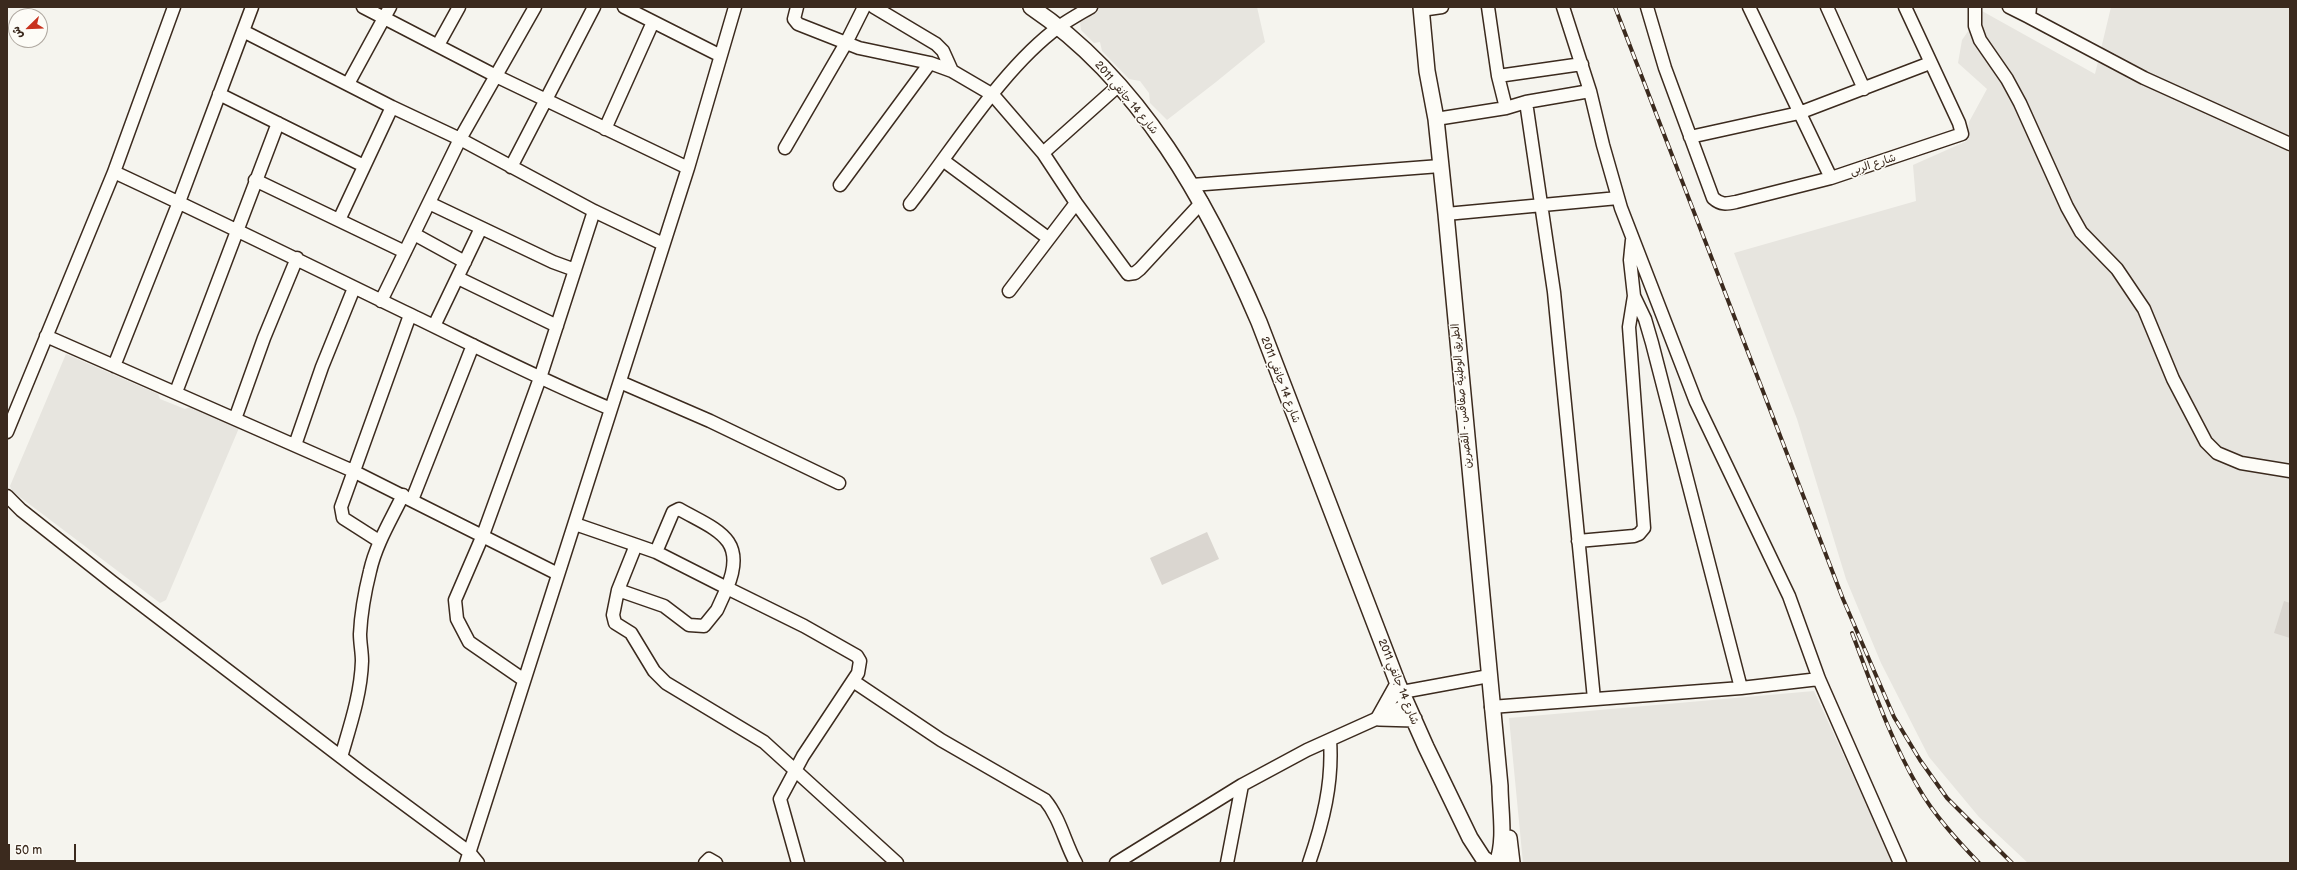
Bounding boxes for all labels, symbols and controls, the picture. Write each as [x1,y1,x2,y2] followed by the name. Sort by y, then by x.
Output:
[8,8,48,48] north arrow
[9,24,26,41] text: ش
[1092,59,1160,137] street label: شارع 14 جانفي 2011
[1848,151,1898,179] street label: شارع الربى
[1449,323,1475,469] street label: الطريق الوطنية صفاقس - القصرين
[1257,335,1303,425] street label: شارع 14 جانفي 2011
[1375,637,1421,727] street label: شارع 14 جانفي 2011
[10,836,78,862] scale bar
[15,843,42,858] text: 50 m

